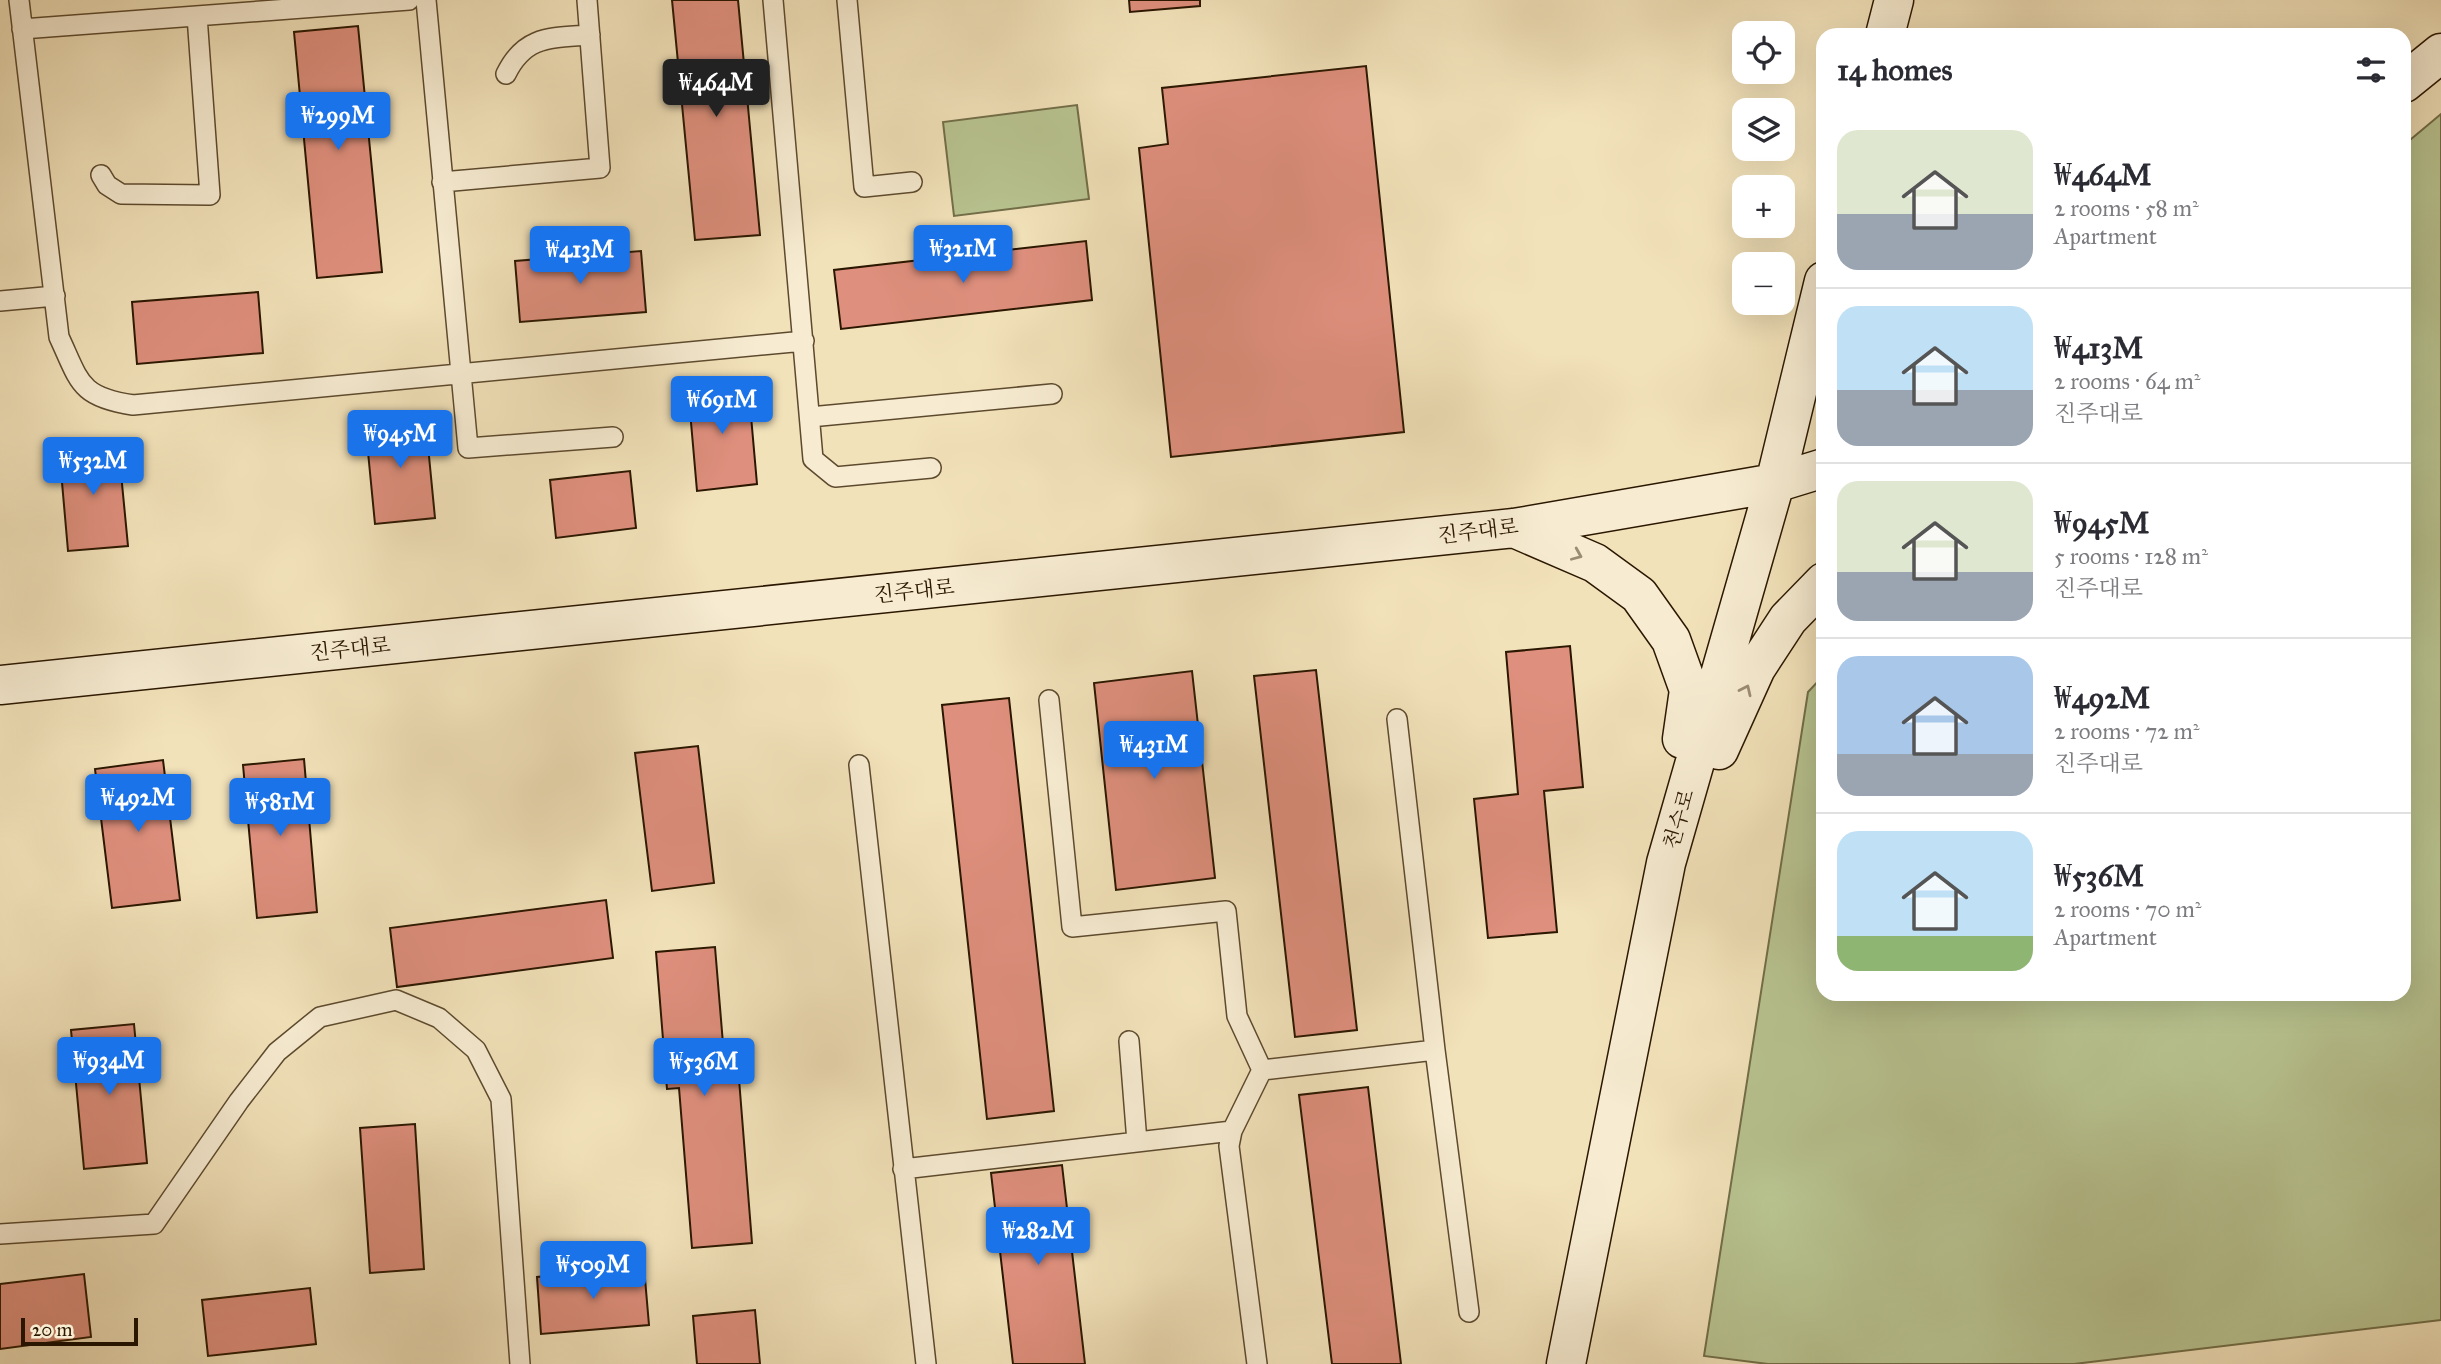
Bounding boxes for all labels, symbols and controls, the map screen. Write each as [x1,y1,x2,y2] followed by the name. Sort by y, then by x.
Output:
[1732,21,1795,315] map controls
[1732,21,1795,84] button: locate
[2352,51,2390,89] icon: filters
[1837,52,1952,88] text: 14 homes
[667,60,765,119] pin: ₩464M
[679,68,753,96] text: ₩464M
[289,92,387,152] pin: ₩299M
[1732,98,1795,161] button: layers
[301,101,375,129] text: ₩299M
[2054,157,2151,193] text: ₩464M
[1893,158,1977,242] icon: home
[1732,175,1795,238] button: +
[2054,194,2199,222] text: 2 rooms · 58 m²
[2054,222,2157,250] text: Apartment
[531,226,629,286] pin: ₩413M
[914,226,1012,285] pin: ₩321M
[930,234,996,262] text: ₩321M
[546,235,614,263] text: ₩413M
[1732,252,1795,315] button: −
[2054,330,2143,366] text: ₩413M
[1893,334,1977,418] icon: home
[2054,367,2200,395] text: 2 rooms · 64 m²
[673,376,771,436] pin: ₩691M
[687,385,757,413] text: ₩691M
[2054,399,2143,427] text: 진주대로
[351,410,449,470] pin: ₩945M
[363,419,437,447] text: ₩945M
[44,438,142,497] pin: ₩532M
[59,446,127,474] text: ₩532M
[2054,505,2149,541] text: ₩945M
[1893,509,1977,593] icon: home
[1436,513,1520,549] street label: 진주대로
[2054,542,2208,570] text: 5 rooms · 128 m²
[1570,547,1582,561] one-way arrow
[872,574,956,608] street label: 진주대로
[2054,574,2143,602] text: 진주대로
[308,632,392,666] street label: 진주대로
[2054,680,2150,716] text: ₩492M
[1738,684,1752,697] one-way arrow
[1893,684,1977,768] icon: home
[2054,717,2199,745] text: 2 rooms · 72 m²
[1105,722,1203,781] pin: ₩431M
[1120,730,1188,758] text: ₩431M
[2054,749,2143,777] text: 진주대로
[89,774,187,834] pin: ₩492M
[231,778,329,838] pin: ₩581M
[101,783,175,811] text: ₩492M
[1658,786,1700,852] street label: 천수로
[245,787,315,815] text: ₩581M
[2054,858,2144,894] text: ₩536M
[1893,859,1977,943] icon: home
[2054,895,2202,923] text: 2 rooms · 70 m²
[2054,923,2157,951] text: Apartment
[60,1038,158,1097] pin: ₩934M
[655,1038,753,1098] pin: ₩536M
[73,1046,145,1074] text: ₩934M
[670,1047,738,1075] text: ₩536M
[989,1208,1087,1267] pin: ₩282M
[1002,1216,1074,1244] text: ₩282M
[544,1242,642,1301] pin: ₩509M
[556,1250,630,1278] text: ₩509M
[21,1315,138,1347] scale bar
[32,1318,73,1341] text: 20 m

